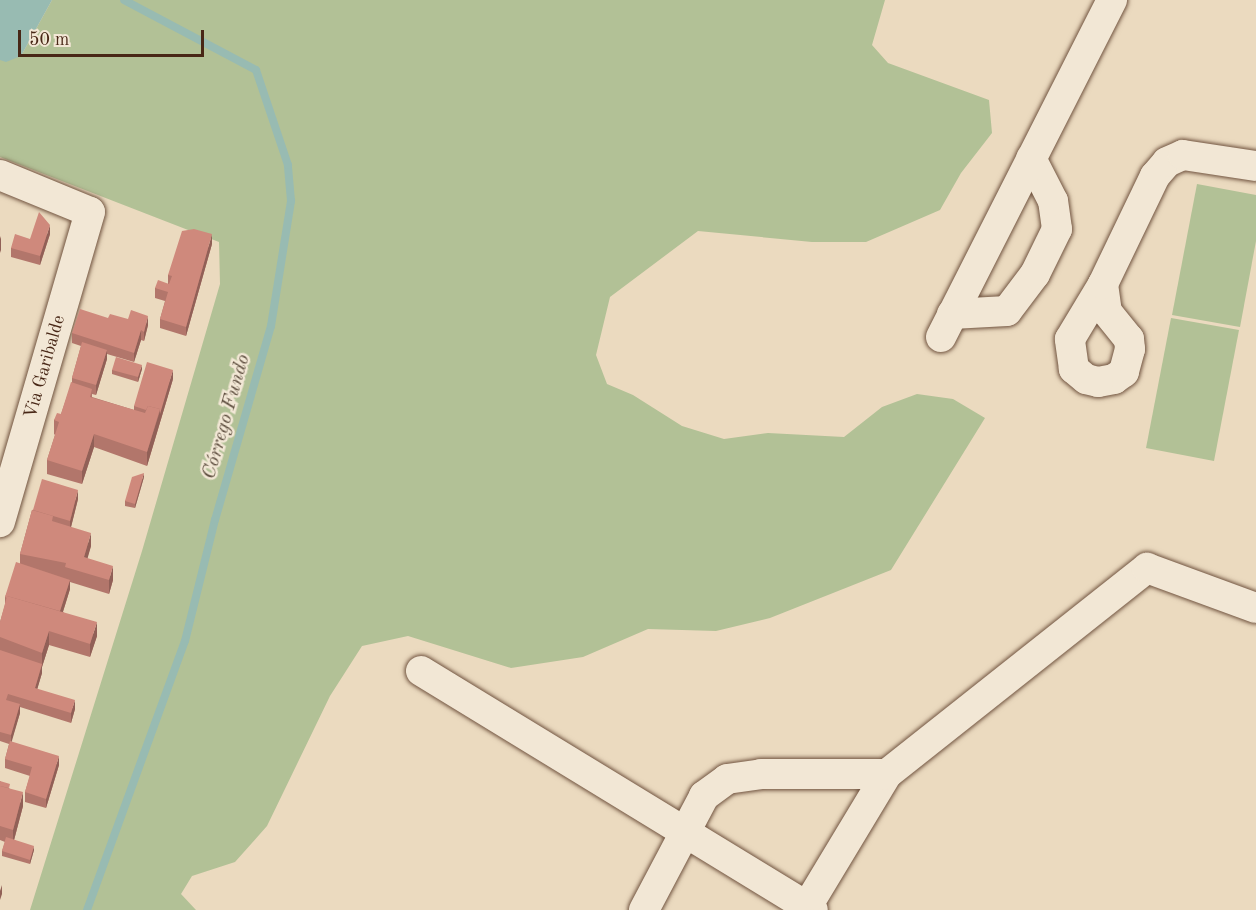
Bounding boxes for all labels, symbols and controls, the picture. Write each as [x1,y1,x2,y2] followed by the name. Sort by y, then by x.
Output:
[21,18,207,56] scale bar
[29,31,69,49] text: 50 m
[20,313,70,421] street label: Via Garibalde
[198,352,256,482] water label: Córrego Fundo

